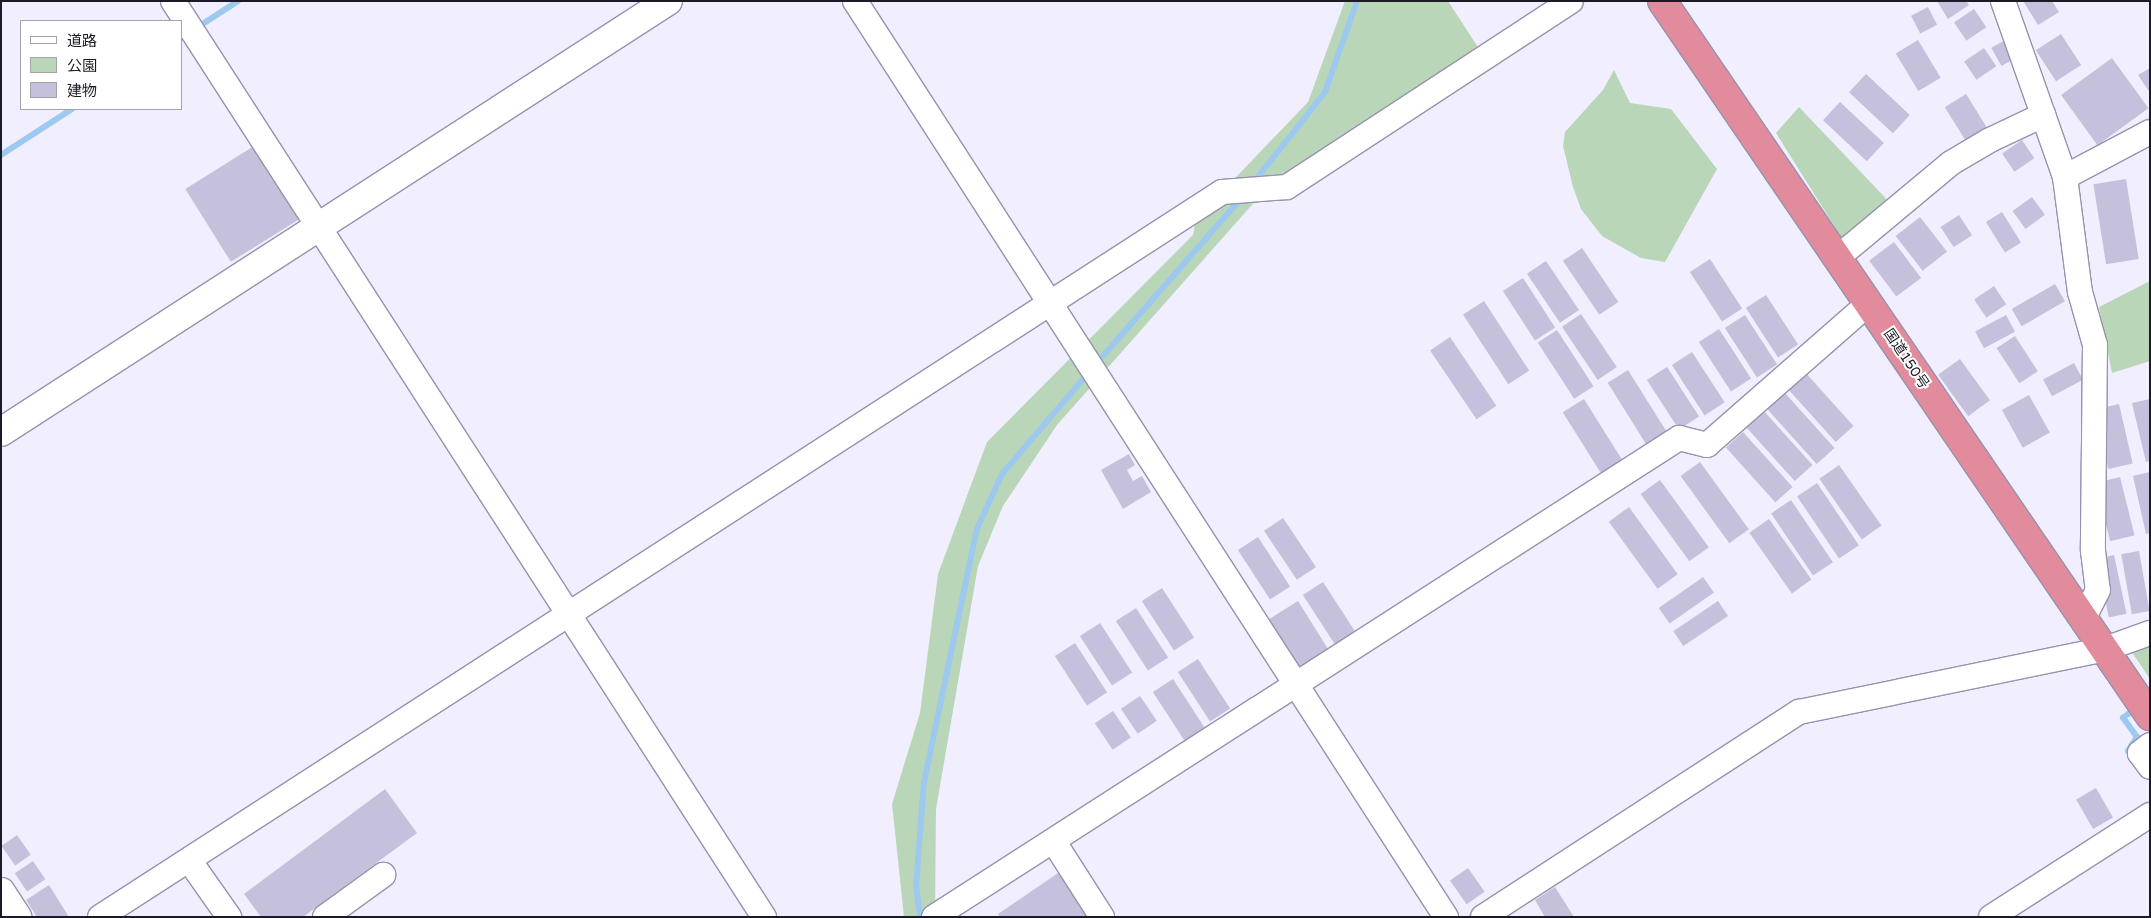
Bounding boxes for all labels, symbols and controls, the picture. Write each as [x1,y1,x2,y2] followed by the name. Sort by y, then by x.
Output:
[20,20,182,110] legend
[67,32,97,50] text: 道路
[67,57,97,75] text: 公園
[67,82,97,100] text: 建物
[1880,326,1932,392] street label: 国道150号

